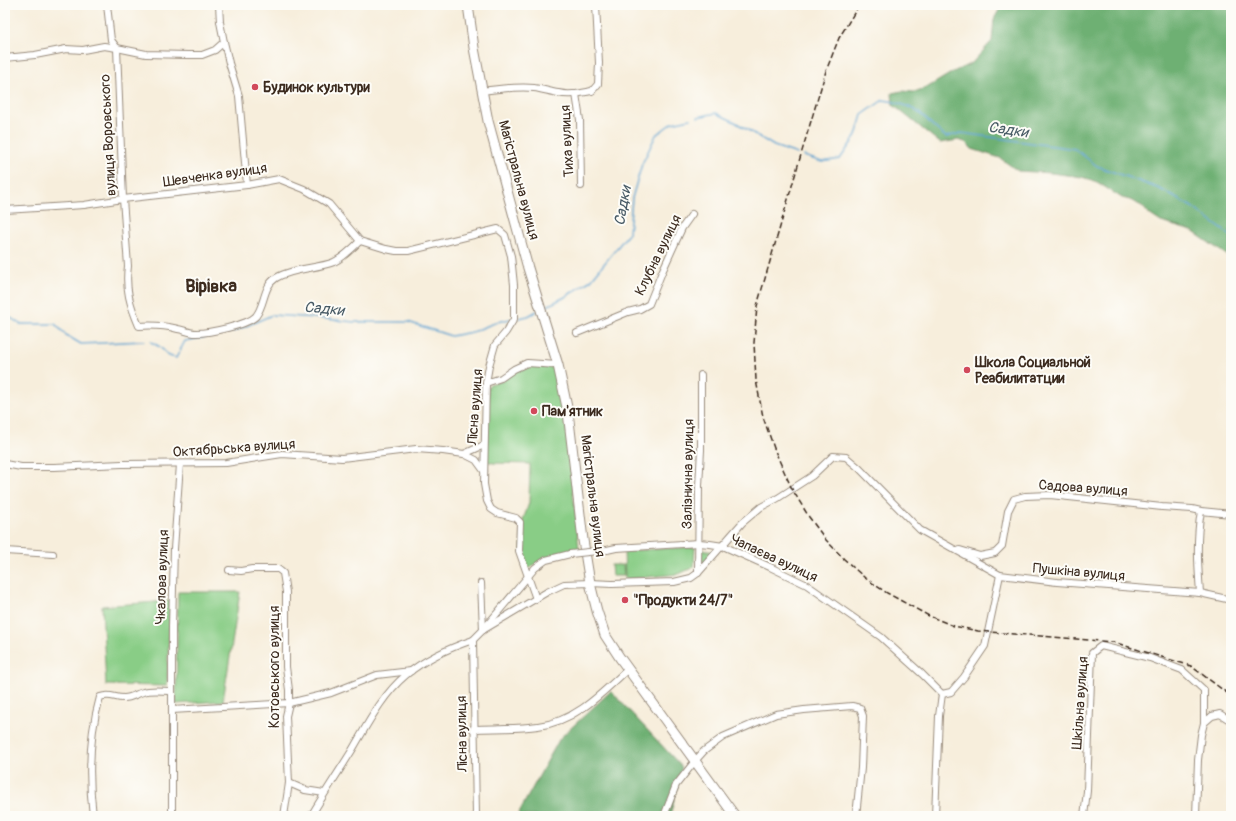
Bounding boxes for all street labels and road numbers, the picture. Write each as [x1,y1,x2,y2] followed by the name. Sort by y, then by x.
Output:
[96,73,120,196] street label: вулиця Воровського
[557,104,577,178] street label: Тиха вулиця
[495,118,543,242] street label: Магістральна вулиця
[162,159,268,191] street label: Шевченка вулиця
[631,212,685,298] street label: Клубна вулиця
[464,368,486,447] street label: Лісна вулиця
[679,419,697,529] street label: Залізнична вулиця
[577,434,609,558] street label: Магістральна вулиця
[172,435,296,461] street label: Октябрьська вулиця
[1038,476,1128,500] street label: Садова вулиця
[152,529,172,625] street label: Чкалова вулиця
[728,530,820,586] street label: Чапаєва вулиця
[1032,560,1126,584] street label: Пушкіна вулиця
[266,606,283,728] street label: Котовського вулиця
[1068,656,1092,750] street label: Шкільна вулиця
[453,696,471,773] street label: Лісна вулиця

